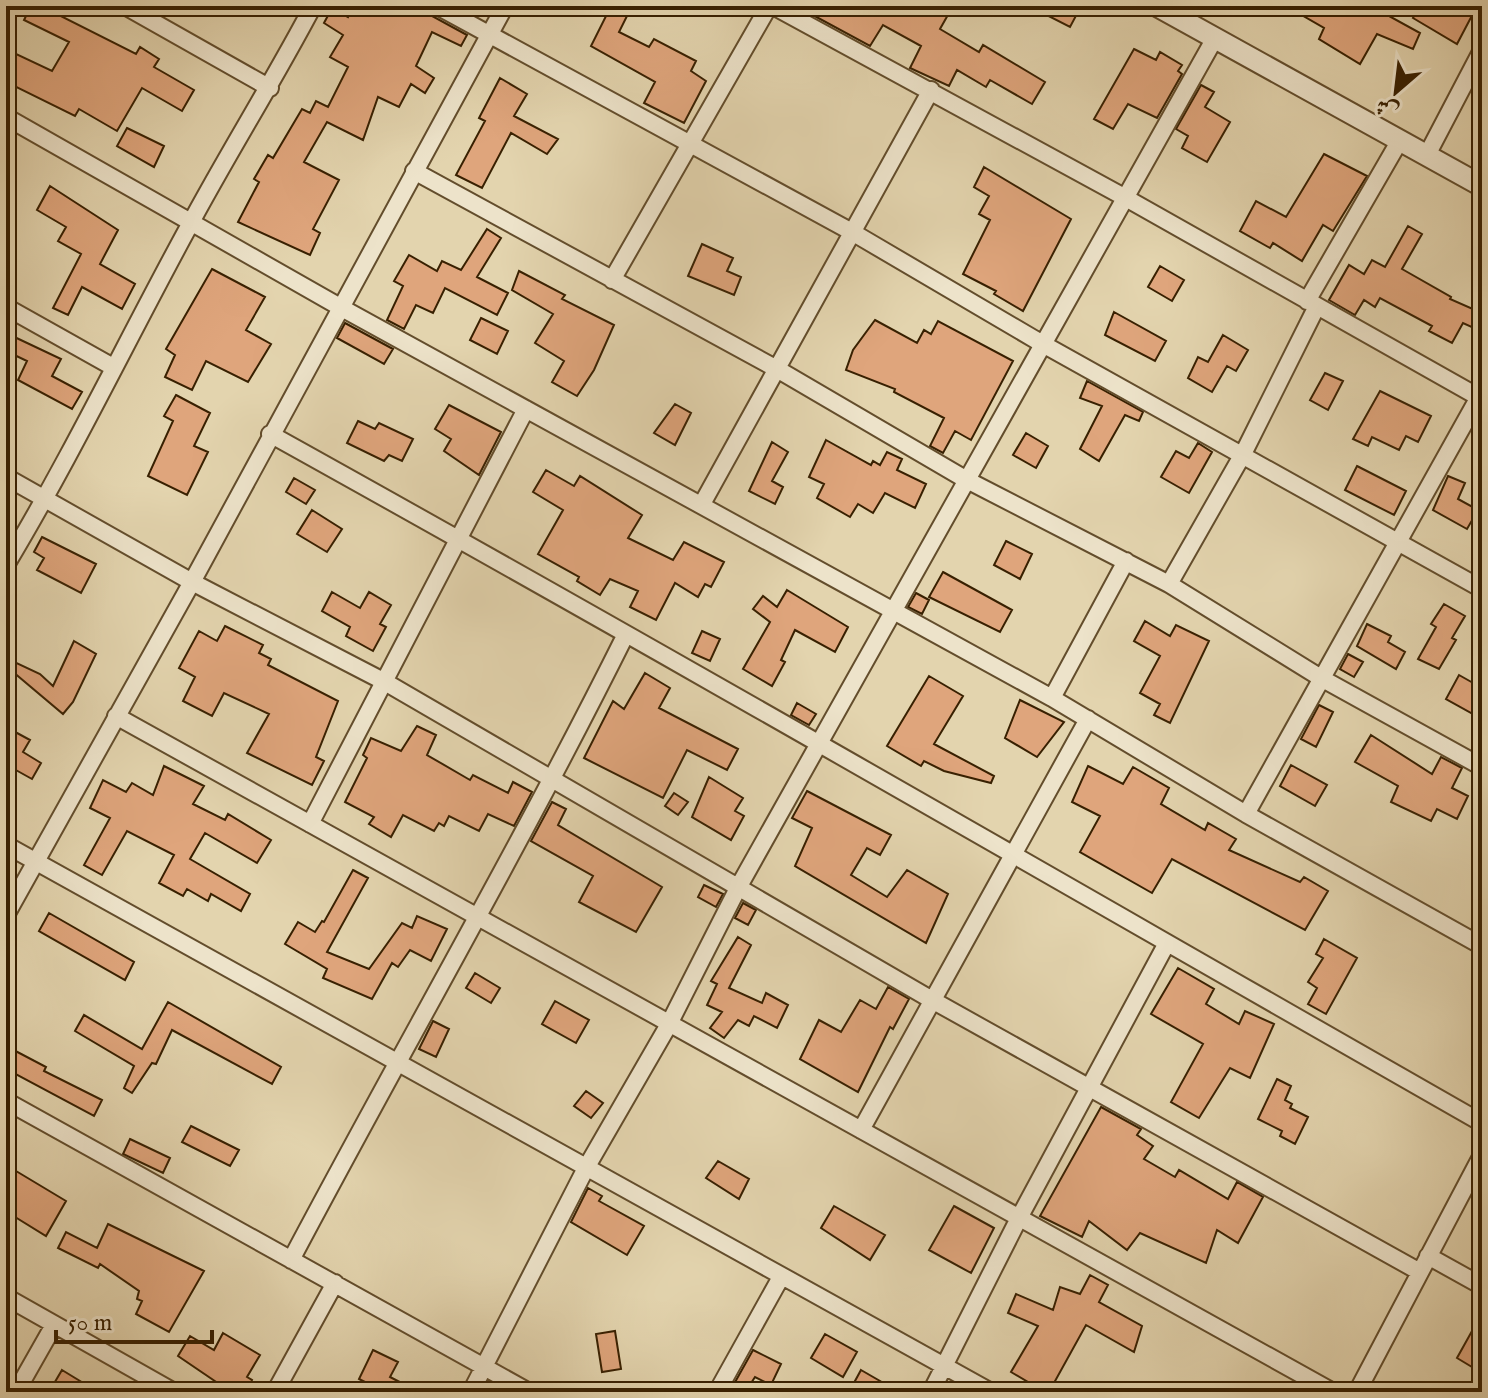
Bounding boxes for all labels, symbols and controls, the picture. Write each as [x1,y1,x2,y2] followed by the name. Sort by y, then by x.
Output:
[1356,52,1436,132] north arrow
[1371,90,1404,125] text: ش
[56,1294,212,1344] scale bar
[68,1308,112,1339] text: 50 m

